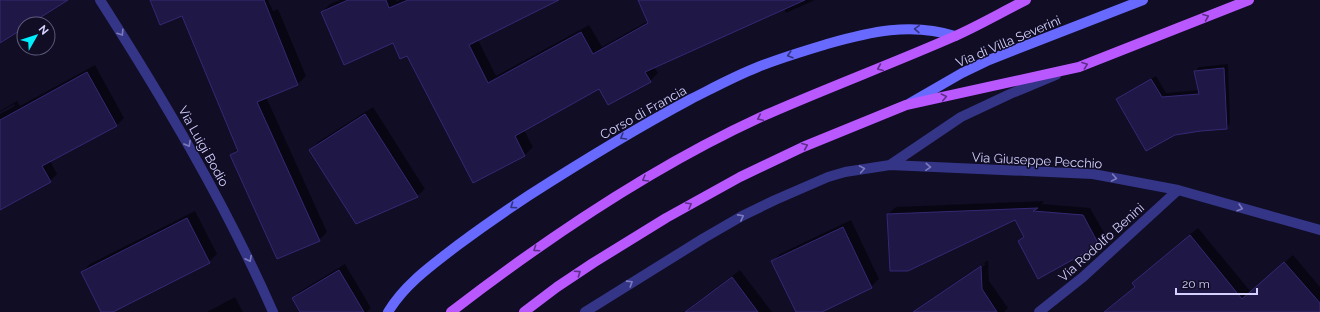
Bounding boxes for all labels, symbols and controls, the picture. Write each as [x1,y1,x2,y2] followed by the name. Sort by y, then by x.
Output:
[954,13,1063,70] street label: Via di Villa Severini
[1202,14,1209,22] one-way arrow
[16,16,56,56] north arrow
[36,23,51,37] text: N
[914,25,920,33] one-way arrow
[116,29,123,36] one-way arrow
[787,50,794,59] one-way arrow
[1081,61,1088,69] one-way arrow
[876,63,883,71] one-way arrow
[598,83,689,142] street label: Corso di Francia
[941,94,947,102] one-way arrow
[175,104,232,189] street label: Via Luigi Bodio
[757,113,764,121] one-way arrow
[620,132,627,140] one-way arrow
[183,140,190,147] one-way arrow
[801,143,808,151] one-way arrow
[971,150,1103,171] street label: Via Giuseppe Pecchio
[925,162,931,171] one-way arrow
[859,165,865,174] one-way arrow
[1111,174,1117,182] one-way arrow
[642,175,649,182] one-way arrow
[1056,200,1147,285] street label: Via Rodolfo Benini
[511,201,518,208] one-way arrow
[685,202,692,209] one-way arrow
[1237,203,1244,212] one-way arrow
[737,214,745,221] one-way arrow
[533,244,540,252] one-way arrow
[244,255,252,262] one-way arrow
[574,270,581,278] one-way arrow
[1176,270,1257,296] scale bar
[1182,277,1210,291] text: 20 m
[626,281,633,288] one-way arrow

